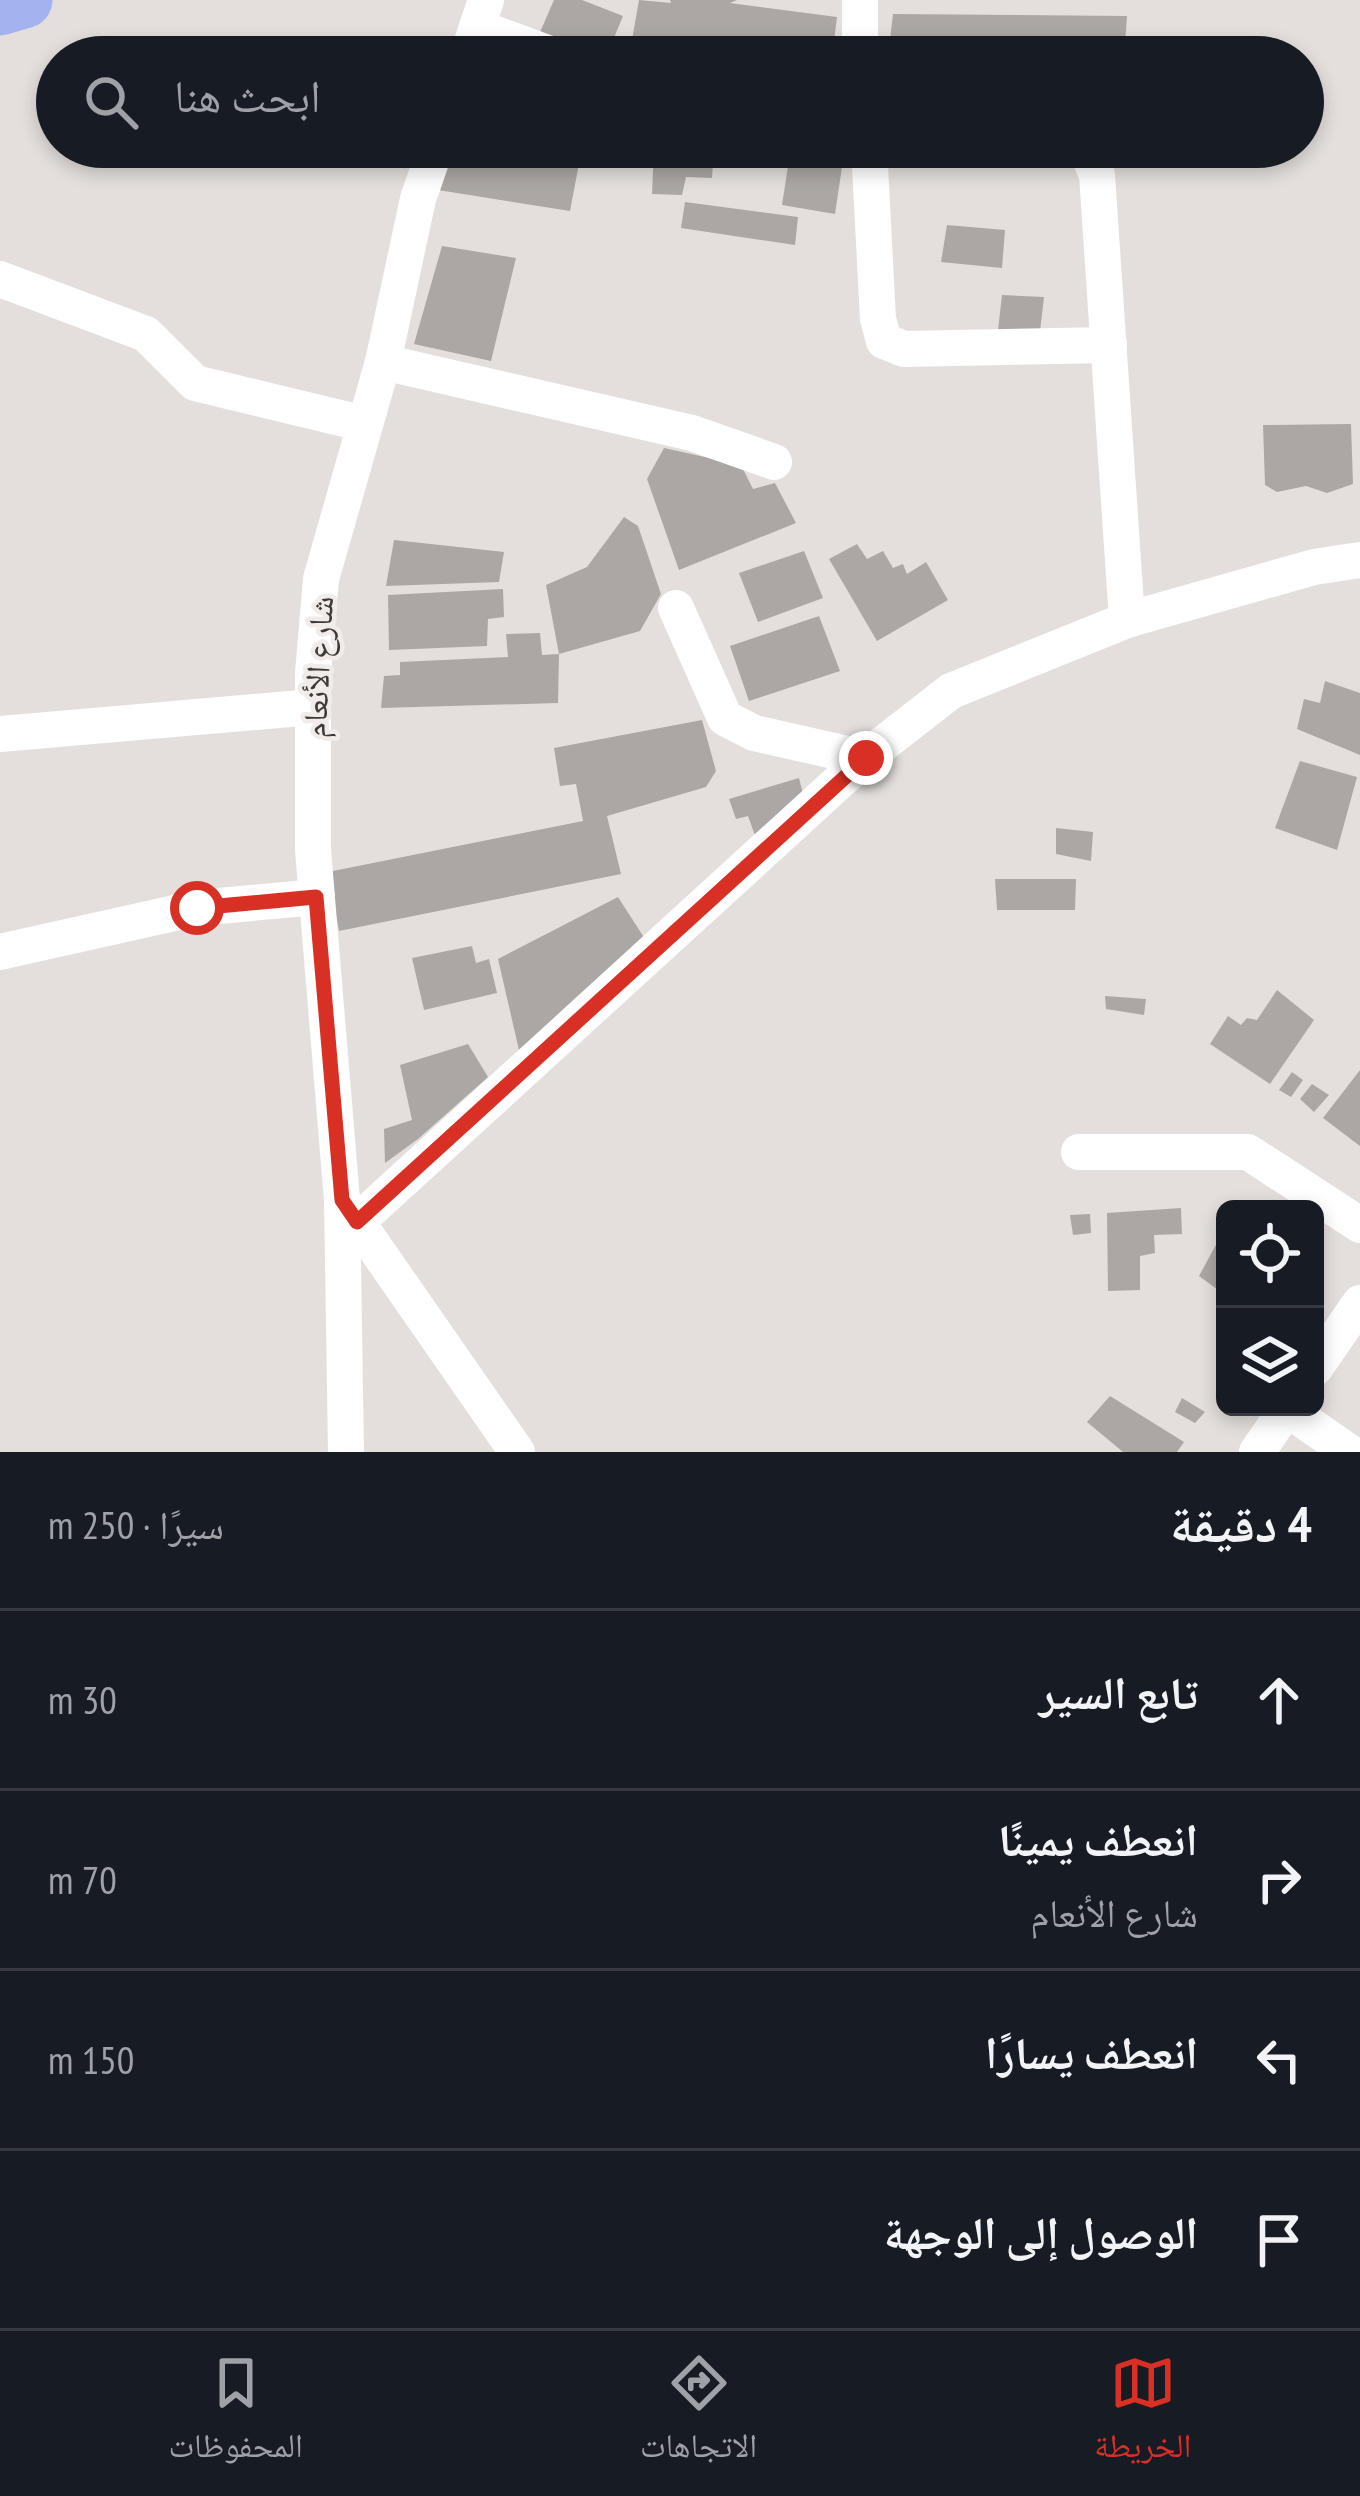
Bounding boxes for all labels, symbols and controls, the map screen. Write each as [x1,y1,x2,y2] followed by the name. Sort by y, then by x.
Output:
[36,36,1324,168] search box
[174,66,321,124] text: ابحث هنا
[78,69,144,135] icon: search
[292,595,343,739] street label: شارع الأنعام
[839,731,893,785] route end
[170,881,224,935] route start
[1216,1200,1324,1416] map controls
[1216,1200,1324,1308] button: locate
[1216,1308,1324,1416] button: layers
[1170,1490,1312,1556] text: 4 دقيقة
[48,1499,224,1550] text: سيرًا · 250 m
[1039,1663,1198,1721] text: تابع السير
[1246,1667,1312,1733] icon: ahead
[48,1674,117,1725] text: 30 m
[998,1810,1198,1868] text: انعطف يمينًا
[1246,1847,1312,1913] icon: right
[48,1854,117,1905] text: 70 m
[1030,1887,1198,1938] text: شارع الأنعام
[985,2023,1198,2081] text: انعطف يسارًا
[1246,2027,1312,2093] icon: left
[48,2034,134,2085] text: 150 m
[884,2203,1198,2261] text: الوصول إلى الوجهة
[1246,2207,1312,2273] icon: arrive
[169,2350,303,2478] tab: المحفوظات
[640,2350,757,2478] tab: الاتجاهات
[1094,2350,1191,2478] tab: الخريطة

